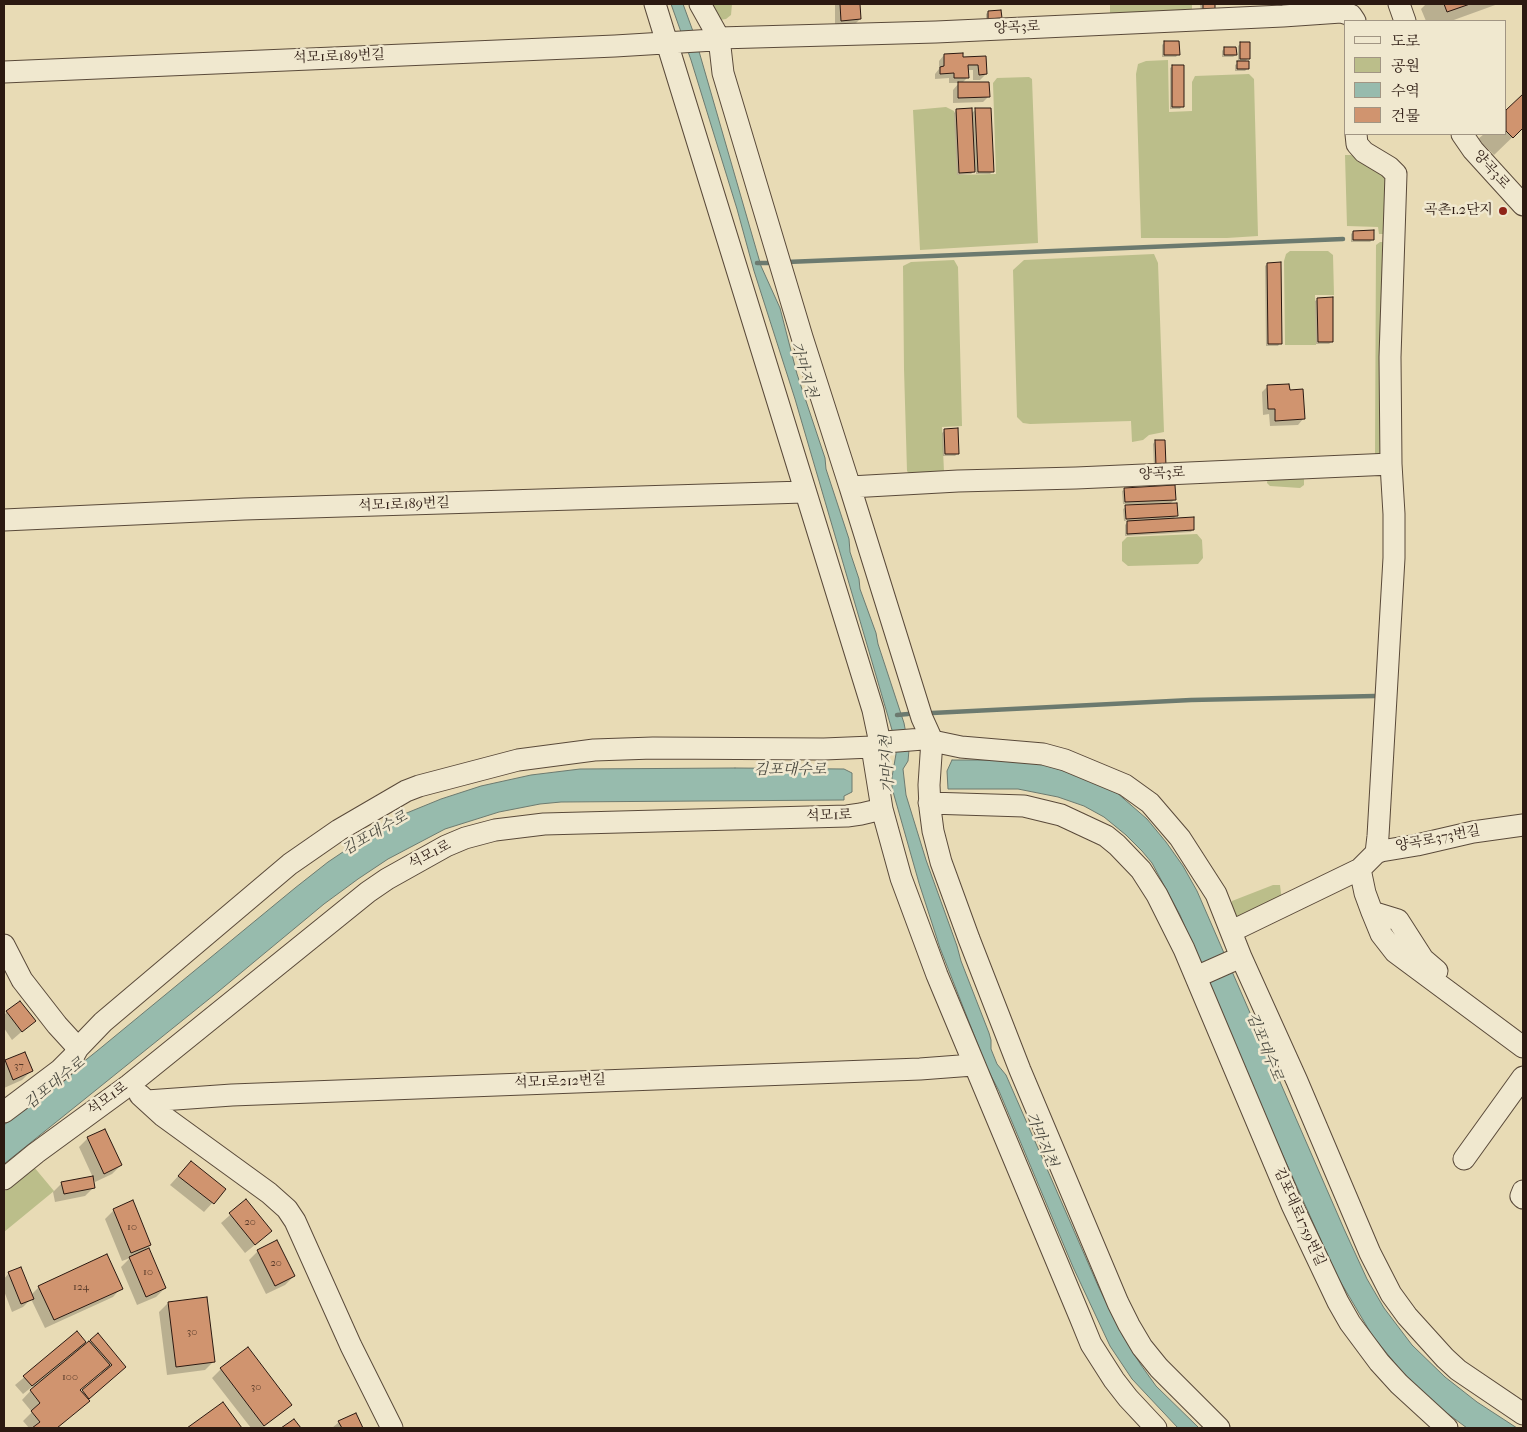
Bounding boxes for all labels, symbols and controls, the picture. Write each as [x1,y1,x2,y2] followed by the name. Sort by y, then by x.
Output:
[993,18,1041,38] street label: 양곡3로
[1344,20,1507,135] legend
[1391,32,1420,50] text: 도로
[293,47,385,67] street label: 석모1로189번길
[1391,57,1420,75] text: 공원
[1391,82,1420,100] text: 수역
[1391,107,1420,125] text: 건물
[1469,147,1513,193] street label: 양곡3로
[1424,203,1493,219] place label: 곡촌1.2단지
[1497,205,1509,217] marker: 곡촌1.2단지
[786,340,820,400] water label: 가마지천
[1138,464,1186,484] street label: 양곡3로
[358,495,450,515] street label: 석모1로189번길
[877,735,899,793] water label: 가마지천
[754,761,826,779] water label: 김포대수로
[806,807,852,825] street label: 석모1로
[339,808,411,860] water label: 김포대수로
[1394,823,1482,855] street label: 양곡로373번길
[406,837,454,873] street label: 석모1로
[1242,1010,1286,1084] water label: 김포대수로
[21,1054,89,1114] water label: 김포대수로
[14,1059,24,1073] house number: 37
[514,1072,606,1092] street label: 석모1로212번길
[85,1079,131,1119] street label: 석모1로
[1021,1110,1061,1170] water label: 가마지천
[1270,1165,1328,1269] street label: 김포대로1759번길
[244,1215,256,1229] house number: 20
[127,1220,137,1234] house number: 10
[270,1256,282,1270] house number: 20
[143,1265,153,1279] house number: 10
[73,1280,89,1294] house number: 124
[187,1325,197,1339] house number: 30
[62,1370,78,1384] house number: 100
[251,1380,261,1394] house number: 30

